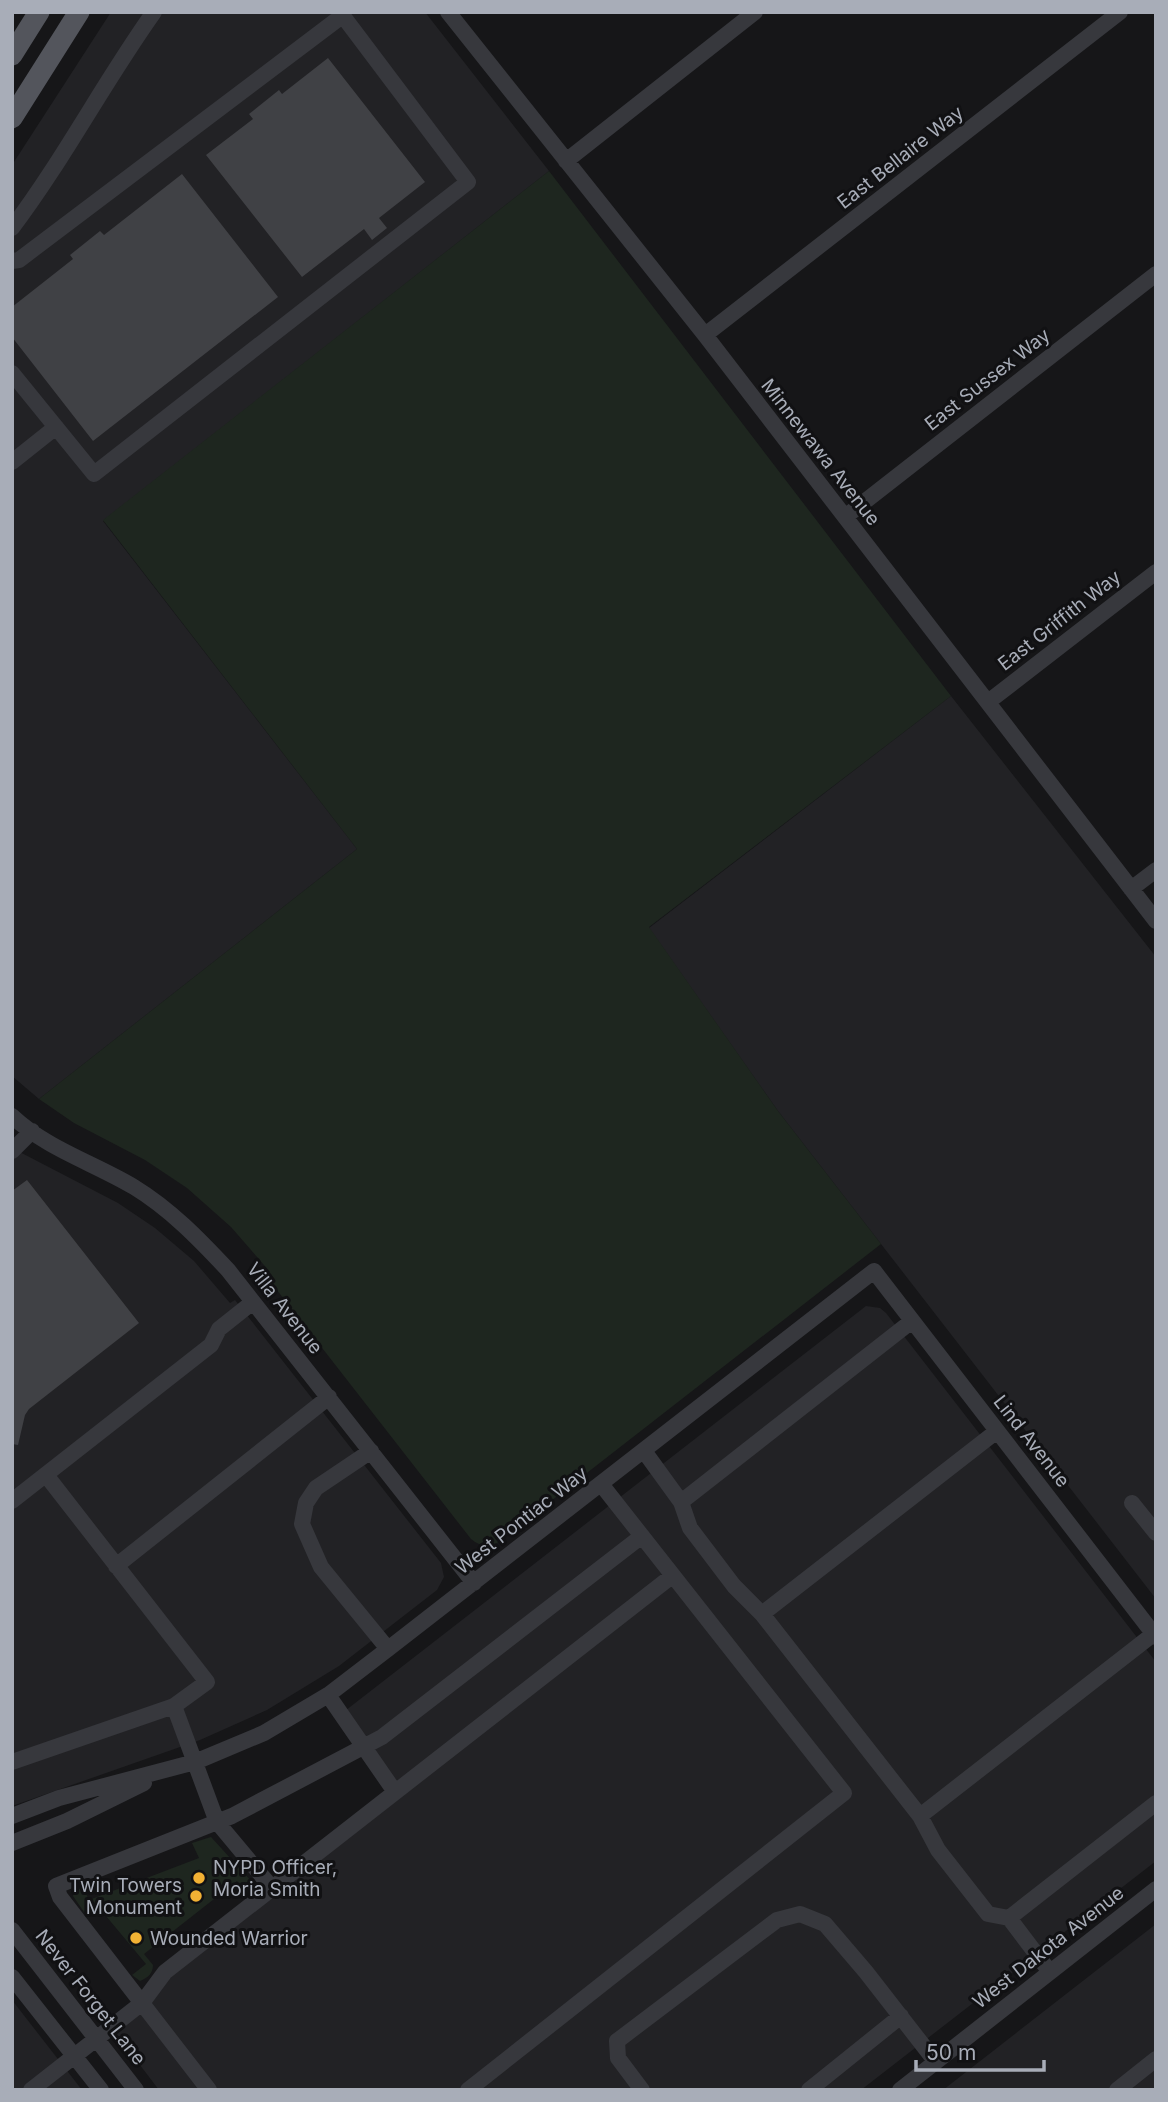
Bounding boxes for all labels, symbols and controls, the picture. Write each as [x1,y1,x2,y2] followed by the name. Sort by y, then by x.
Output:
[833,101,968,214] street label: East Bellaire Way
[920,323,1055,435] street label: East Sussex Way
[756,375,885,530] street label: Minnewawa Avenue
[993,565,1126,675] street label: East Griffith Way
[242,1258,327,1359] street label: Villa Avenue
[989,1391,1075,1492] street label: Lind Avenue
[451,1461,592,1579] street label: West Pontiac Way
[213,1856,337,1901] place label: NYPD Officer, Moria Smith
[191,1870,207,1886] marker: NYPD Officer, Moria Smith
[69,1874,182,1919] place label: Twin Towers Monument
[968,1881,1128,2013] street label: West Dakota Avenue
[188,1888,204,1904] marker: Twin Towers Monument
[31,1925,151,2070] street label: Never Forget Lane
[150,1927,308,1950] place label: Wounded Warrior
[128,1930,144,1946] marker: Wounded Warrior
[916,2028,1044,2072] scale bar
[926,2040,976,2065] text: 50 m

